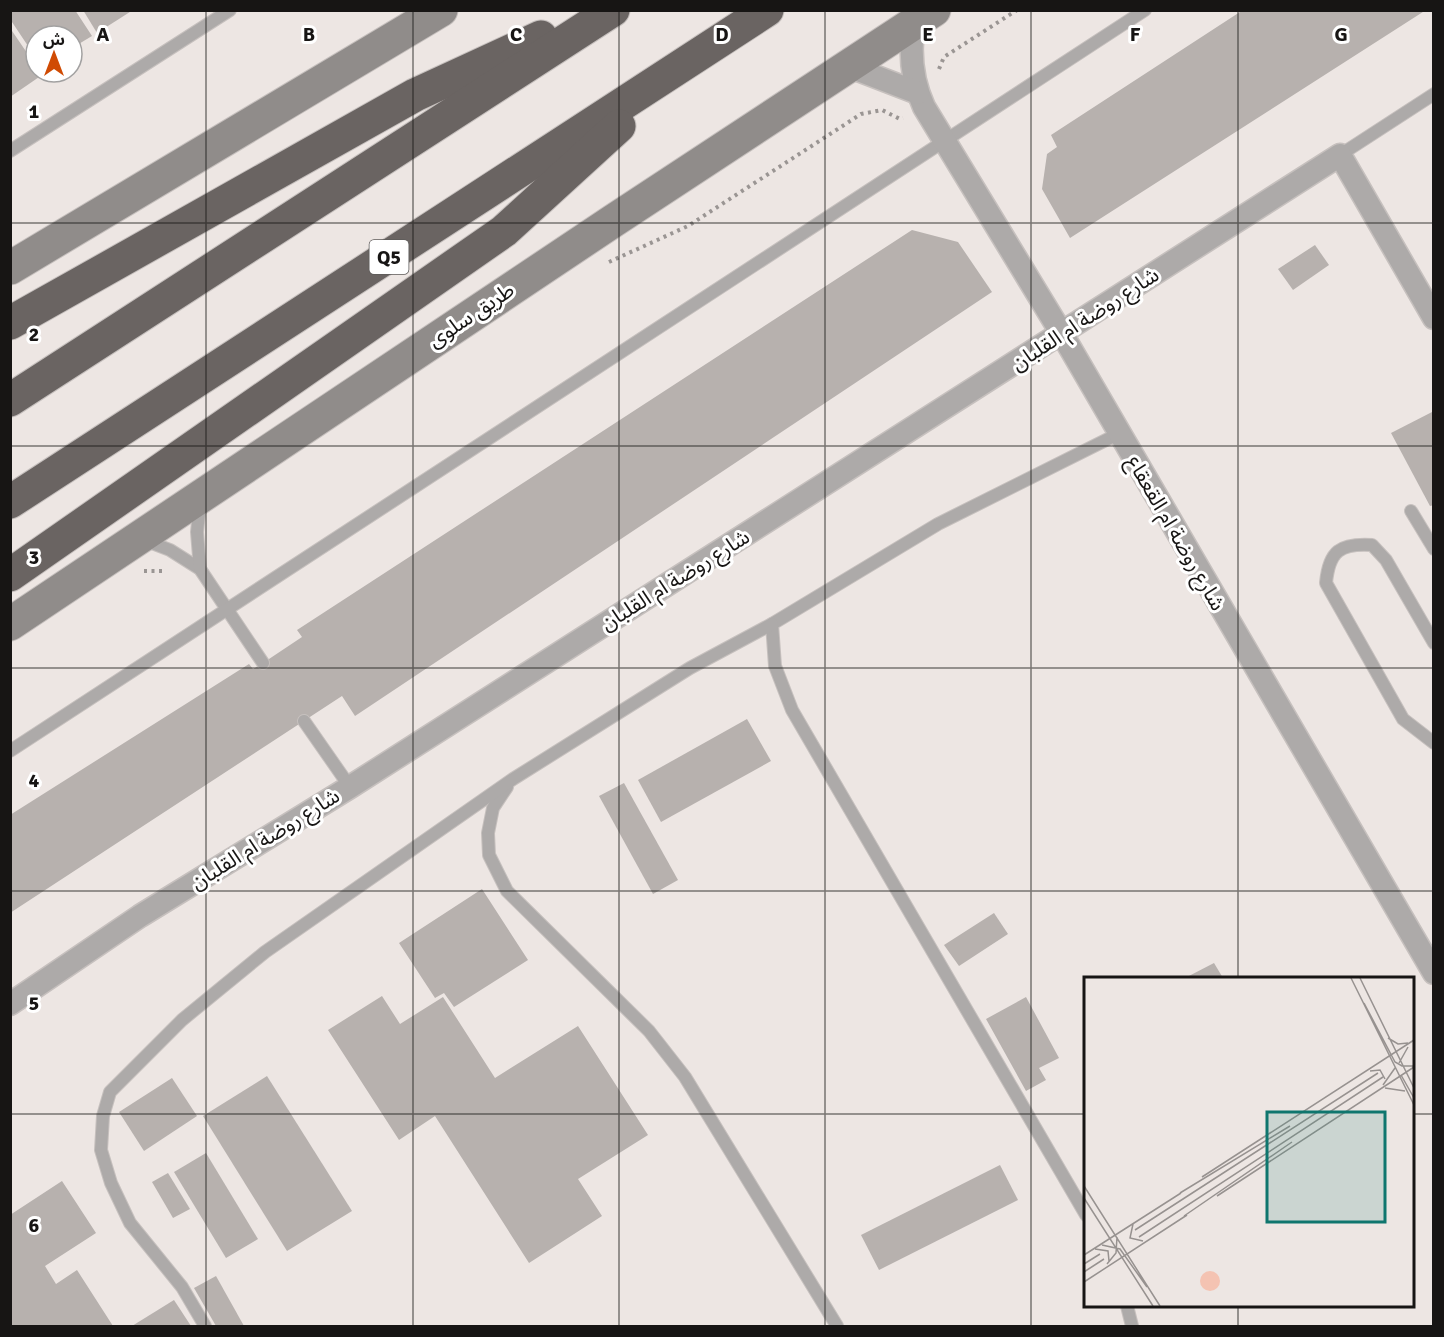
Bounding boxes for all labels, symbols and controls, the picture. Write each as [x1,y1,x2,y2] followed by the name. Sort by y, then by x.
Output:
[97,22,110,47] text: A
[303,22,315,47] text: B
[510,22,522,47] text: C
[715,22,729,47] text: D
[922,22,934,47] text: E
[1130,22,1141,47] text: F
[1334,22,1348,47] text: G
[24,24,84,84] north arrow
[43,30,65,50] text: ش
[29,99,40,124] text: 1
[370,240,408,274] road number: Q5
[1006,262,1165,379] street label: شارع روضة ام القلبان
[423,277,519,353] street label: طريق سلوى
[29,322,39,347] text: 2
[1118,451,1231,617] street label: شارع روضة ام القعقاع
[596,524,756,639] street label: شارع روضة ام القلبان
[29,545,39,570] text: 3
[29,768,40,793] text: 4
[186,783,346,898] street label: شارع روضة ام القلبان
[1084,977,1414,1307] inset map
[29,991,39,1016] text: 5
[29,1213,40,1238] text: 6

